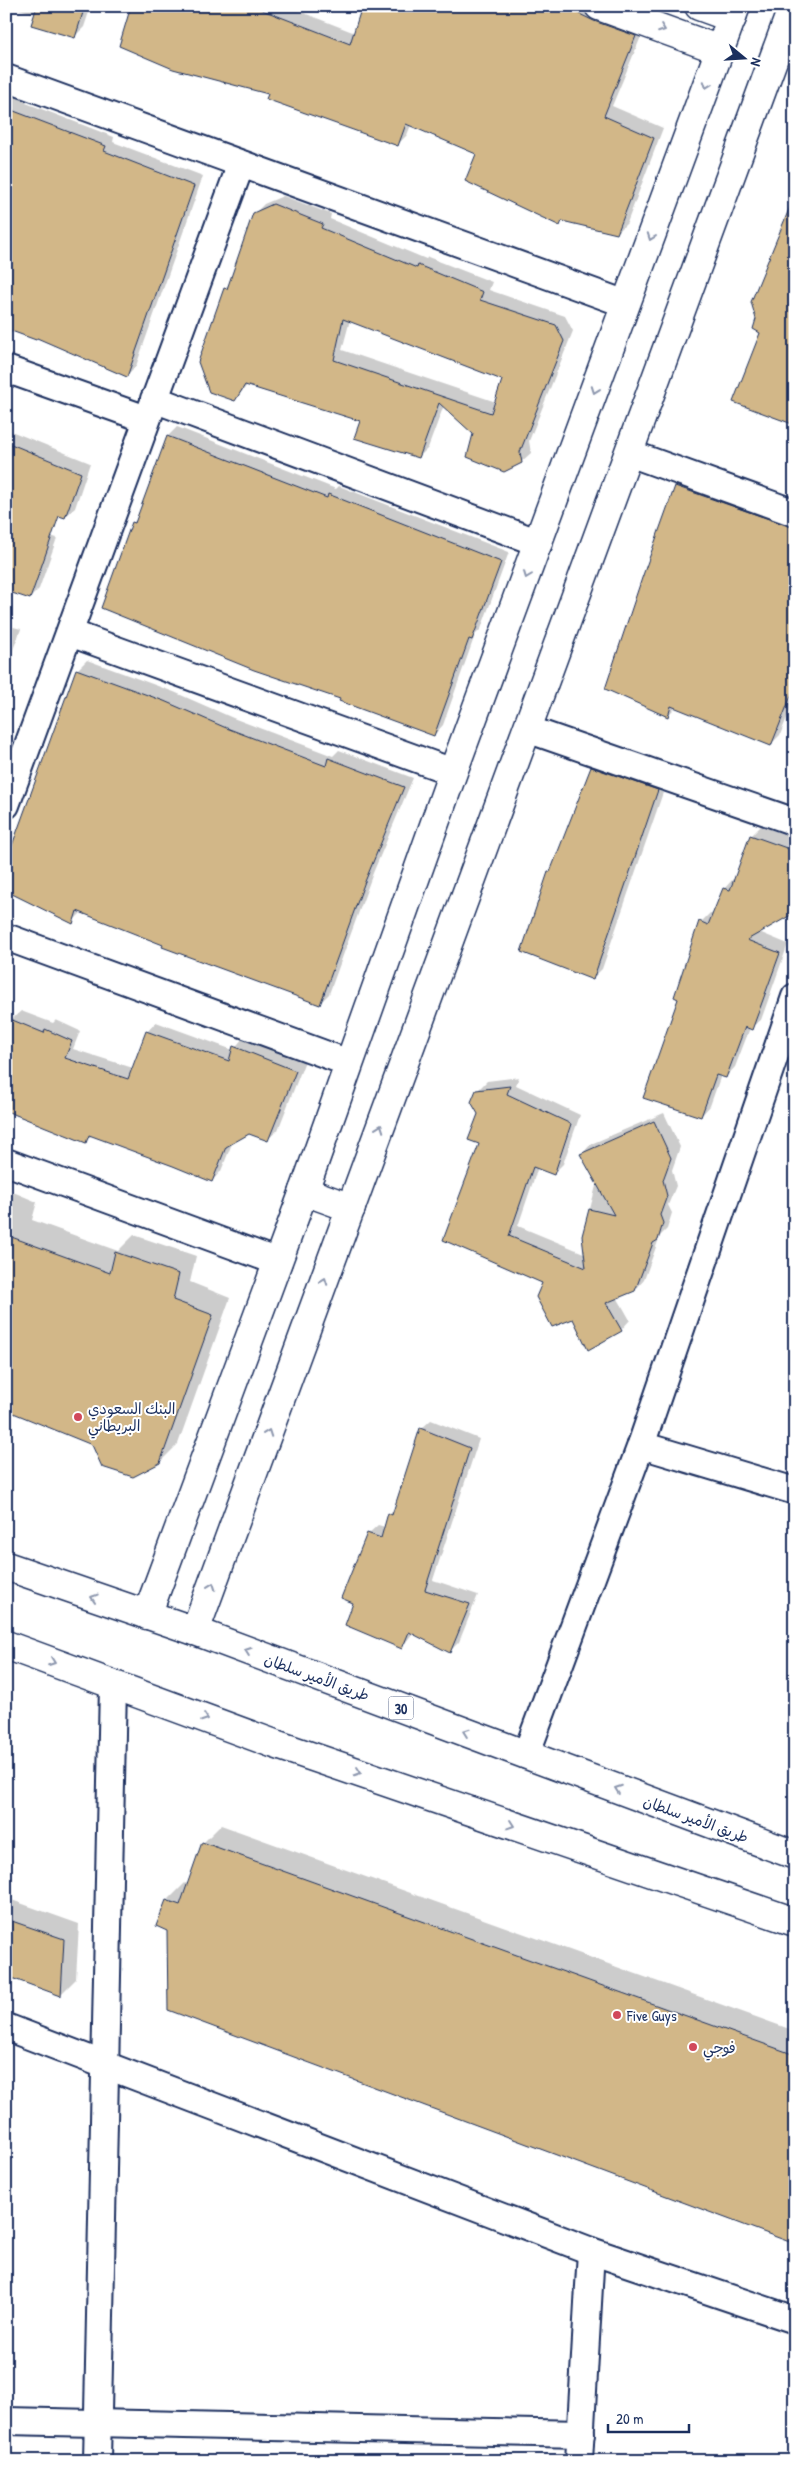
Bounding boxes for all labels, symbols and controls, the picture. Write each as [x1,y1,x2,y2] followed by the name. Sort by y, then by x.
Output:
[657,23,665,33] one-way arrow
[718,32,768,82] north arrow
[746,56,767,69] text: N
[703,80,713,89] one-way arrow
[647,232,657,241] one-way arrow
[591,385,601,394] one-way arrow
[523,571,533,579] one-way arrow
[374,1124,384,1133] one-way arrow
[318,1277,328,1285] one-way arrow
[88,1398,176,1439] place label: البنك السعودي البريطاني
[72,1411,84,1423] marker: البنك السعودي البريطاني
[262,1429,272,1438] one-way arrow
[206,1582,216,1591] one-way arrow
[91,1594,99,1604] one-way arrow
[244,1647,253,1657] one-way arrow
[261,1648,373,1706] street label: طريق الأمير سلطان
[47,1656,56,1666] one-way arrow
[388,1696,414,1720] road number: 30
[200,1712,208,1722] one-way arrow
[462,1728,470,1738] one-way arrow
[353,1766,361,1776] one-way arrow
[614,1785,623,1795] one-way arrow
[640,1790,752,1848] street label: طريق الأمير سلطان
[507,1819,515,1829] one-way arrow
[626,2005,677,2026] place label: Five Guys
[611,2009,623,2021] marker: Five Guys
[703,2037,736,2061] place label: فوجي
[687,2041,699,2053] marker: فوجي
[608,2402,690,2434] scale bar
[616,2408,643,2429] text: 20 m

